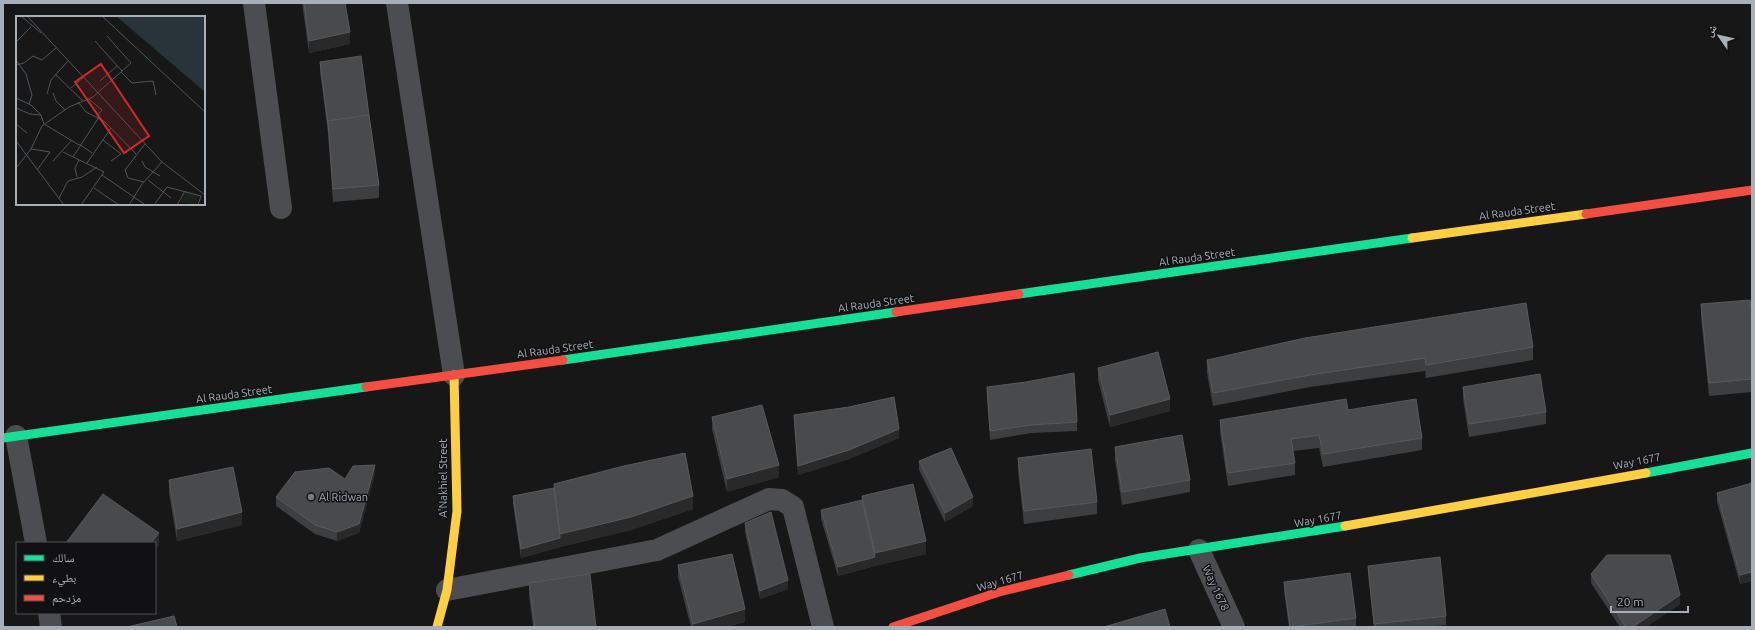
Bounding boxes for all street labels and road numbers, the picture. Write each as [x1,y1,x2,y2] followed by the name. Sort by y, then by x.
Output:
[1478,200,1556,222] street label: Al Rauda Street
[1158,246,1236,268] street label: Al Rauda Street
[837,292,915,314] street label: Al Rauda Street
[516,338,594,360] street label: Al Rauda Street
[195,383,273,405] street label: Al Rauda Street
[437,438,449,518] street label: A'Nakhiel Street
[1612,451,1662,471] street label: Way 1677
[1293,509,1343,529] street label: Way 1677
[1200,564,1232,612] street label: Way 1678
[975,569,1025,593] street label: Way 1677

